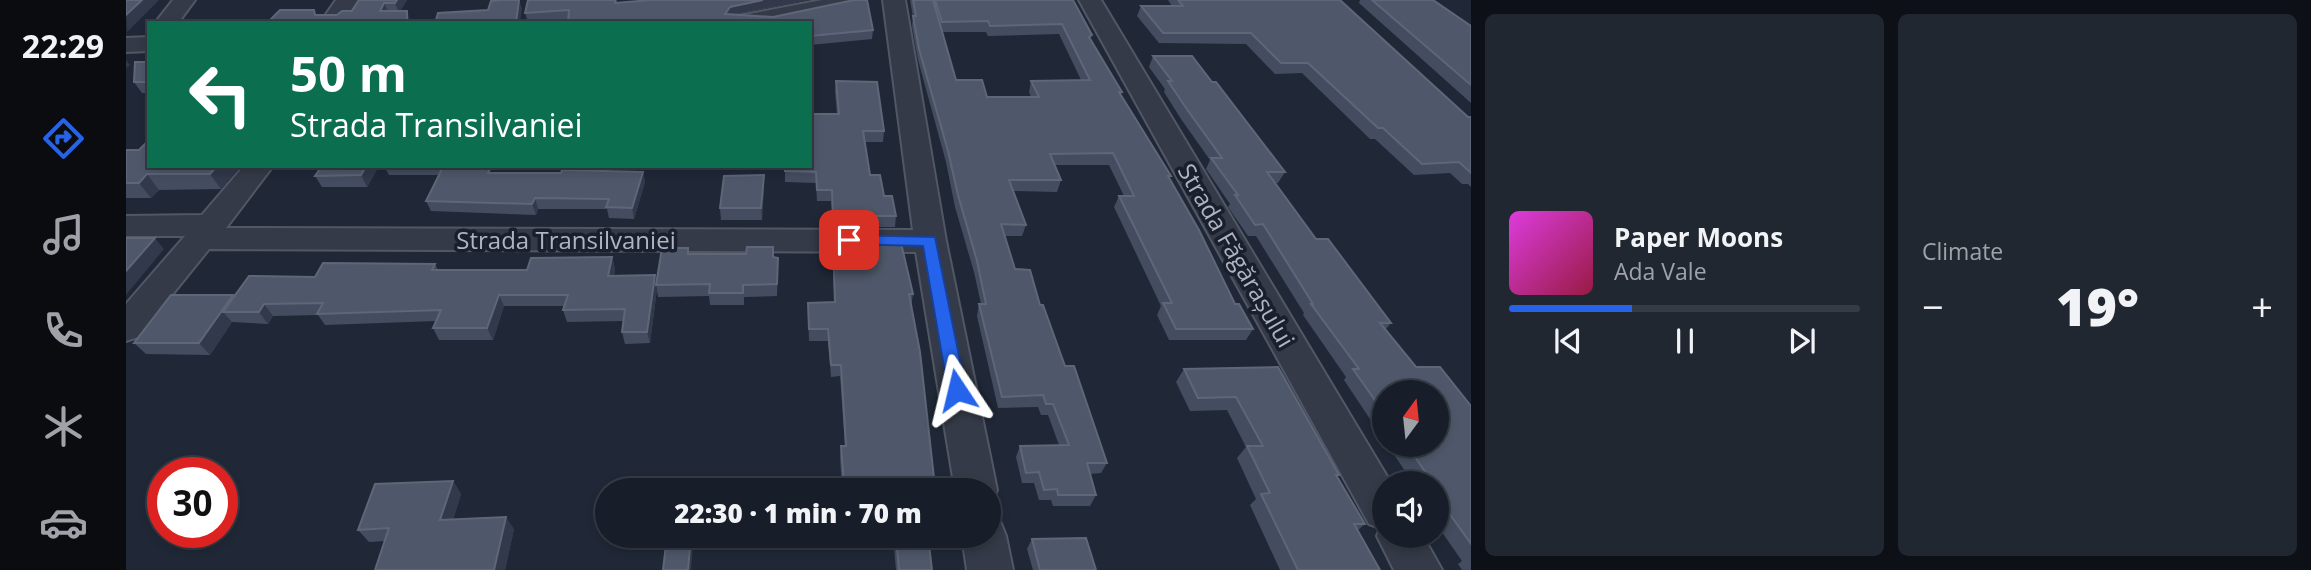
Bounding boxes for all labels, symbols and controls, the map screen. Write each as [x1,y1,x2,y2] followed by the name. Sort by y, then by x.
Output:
[22,24,104,67] text: 22:29
[290,40,407,106] text: 50 m
[175,49,266,140] icon: left
[290,103,583,146] text: Strada Transilvaniei
[39,114,88,163] icon: directions
[1171,157,1303,353] street label: Strada Făgărașului
[39,210,88,259] icon: music
[819,210,879,270] pin
[1614,219,1783,255] text: Paper Moons
[830,221,868,259] icon: arrive
[456,223,676,256] street label: Strada Transilvaniei
[1922,235,2003,267] text: Climate
[1614,255,1707,287] text: Ada Vale
[2056,270,2139,341] text: 19°
[1922,280,1944,332] text: −
[2251,280,2273,332] text: +
[39,306,88,355] icon: phone
[1549,322,1587,360] icon: previous
[1666,322,1704,360] icon: pause
[1783,322,1821,360] icon: next
[920,353,994,427] position arrow
[1372,380,1449,457] north arrow
[1372,380,1449,548] map controls
[39,402,88,451] icon: climate
[147,457,238,548] speed limit sign: 30
[1372,471,1449,548] button: sound
[674,495,922,531] text: 22:30 · 1 min · 70 m
[39,498,88,547] icon: car

